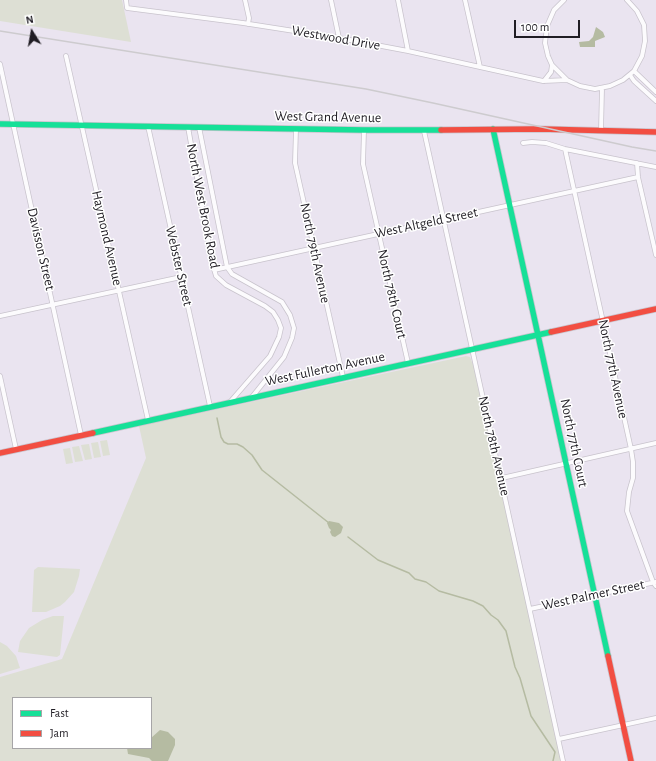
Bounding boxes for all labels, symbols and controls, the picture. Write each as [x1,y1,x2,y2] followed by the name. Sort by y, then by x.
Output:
[12,12,52,52] north arrow
[516,12,582,38] scale bar
[25,14,34,26] text: N
[521,21,549,33] text: 100 m
[290,22,382,54] street label: Westwood Drive
[275,108,381,126] street label: West Grand Avenue
[183,142,223,270] street label: North West Brook Road
[88,189,126,287] street label: Haymond Avenue
[296,201,334,305] street label: North 79th Avenue
[373,204,479,242] street label: West Altgeld Street
[23,206,59,292] street label: Davisson Street
[162,225,196,307] street label: Webster Street
[374,248,410,340] street label: North 78th Court
[594,318,632,420] street label: North 77th Avenue
[264,348,386,390] street label: West Fullerton Avenue
[474,394,514,498] street label: North 78th Avenue
[556,397,592,489] street label: North 77th Court
[540,576,646,614] street label: West Palmer Street
[12,697,152,749] legend
[50,707,69,719] text: Fast
[50,727,69,739] text: Jam

